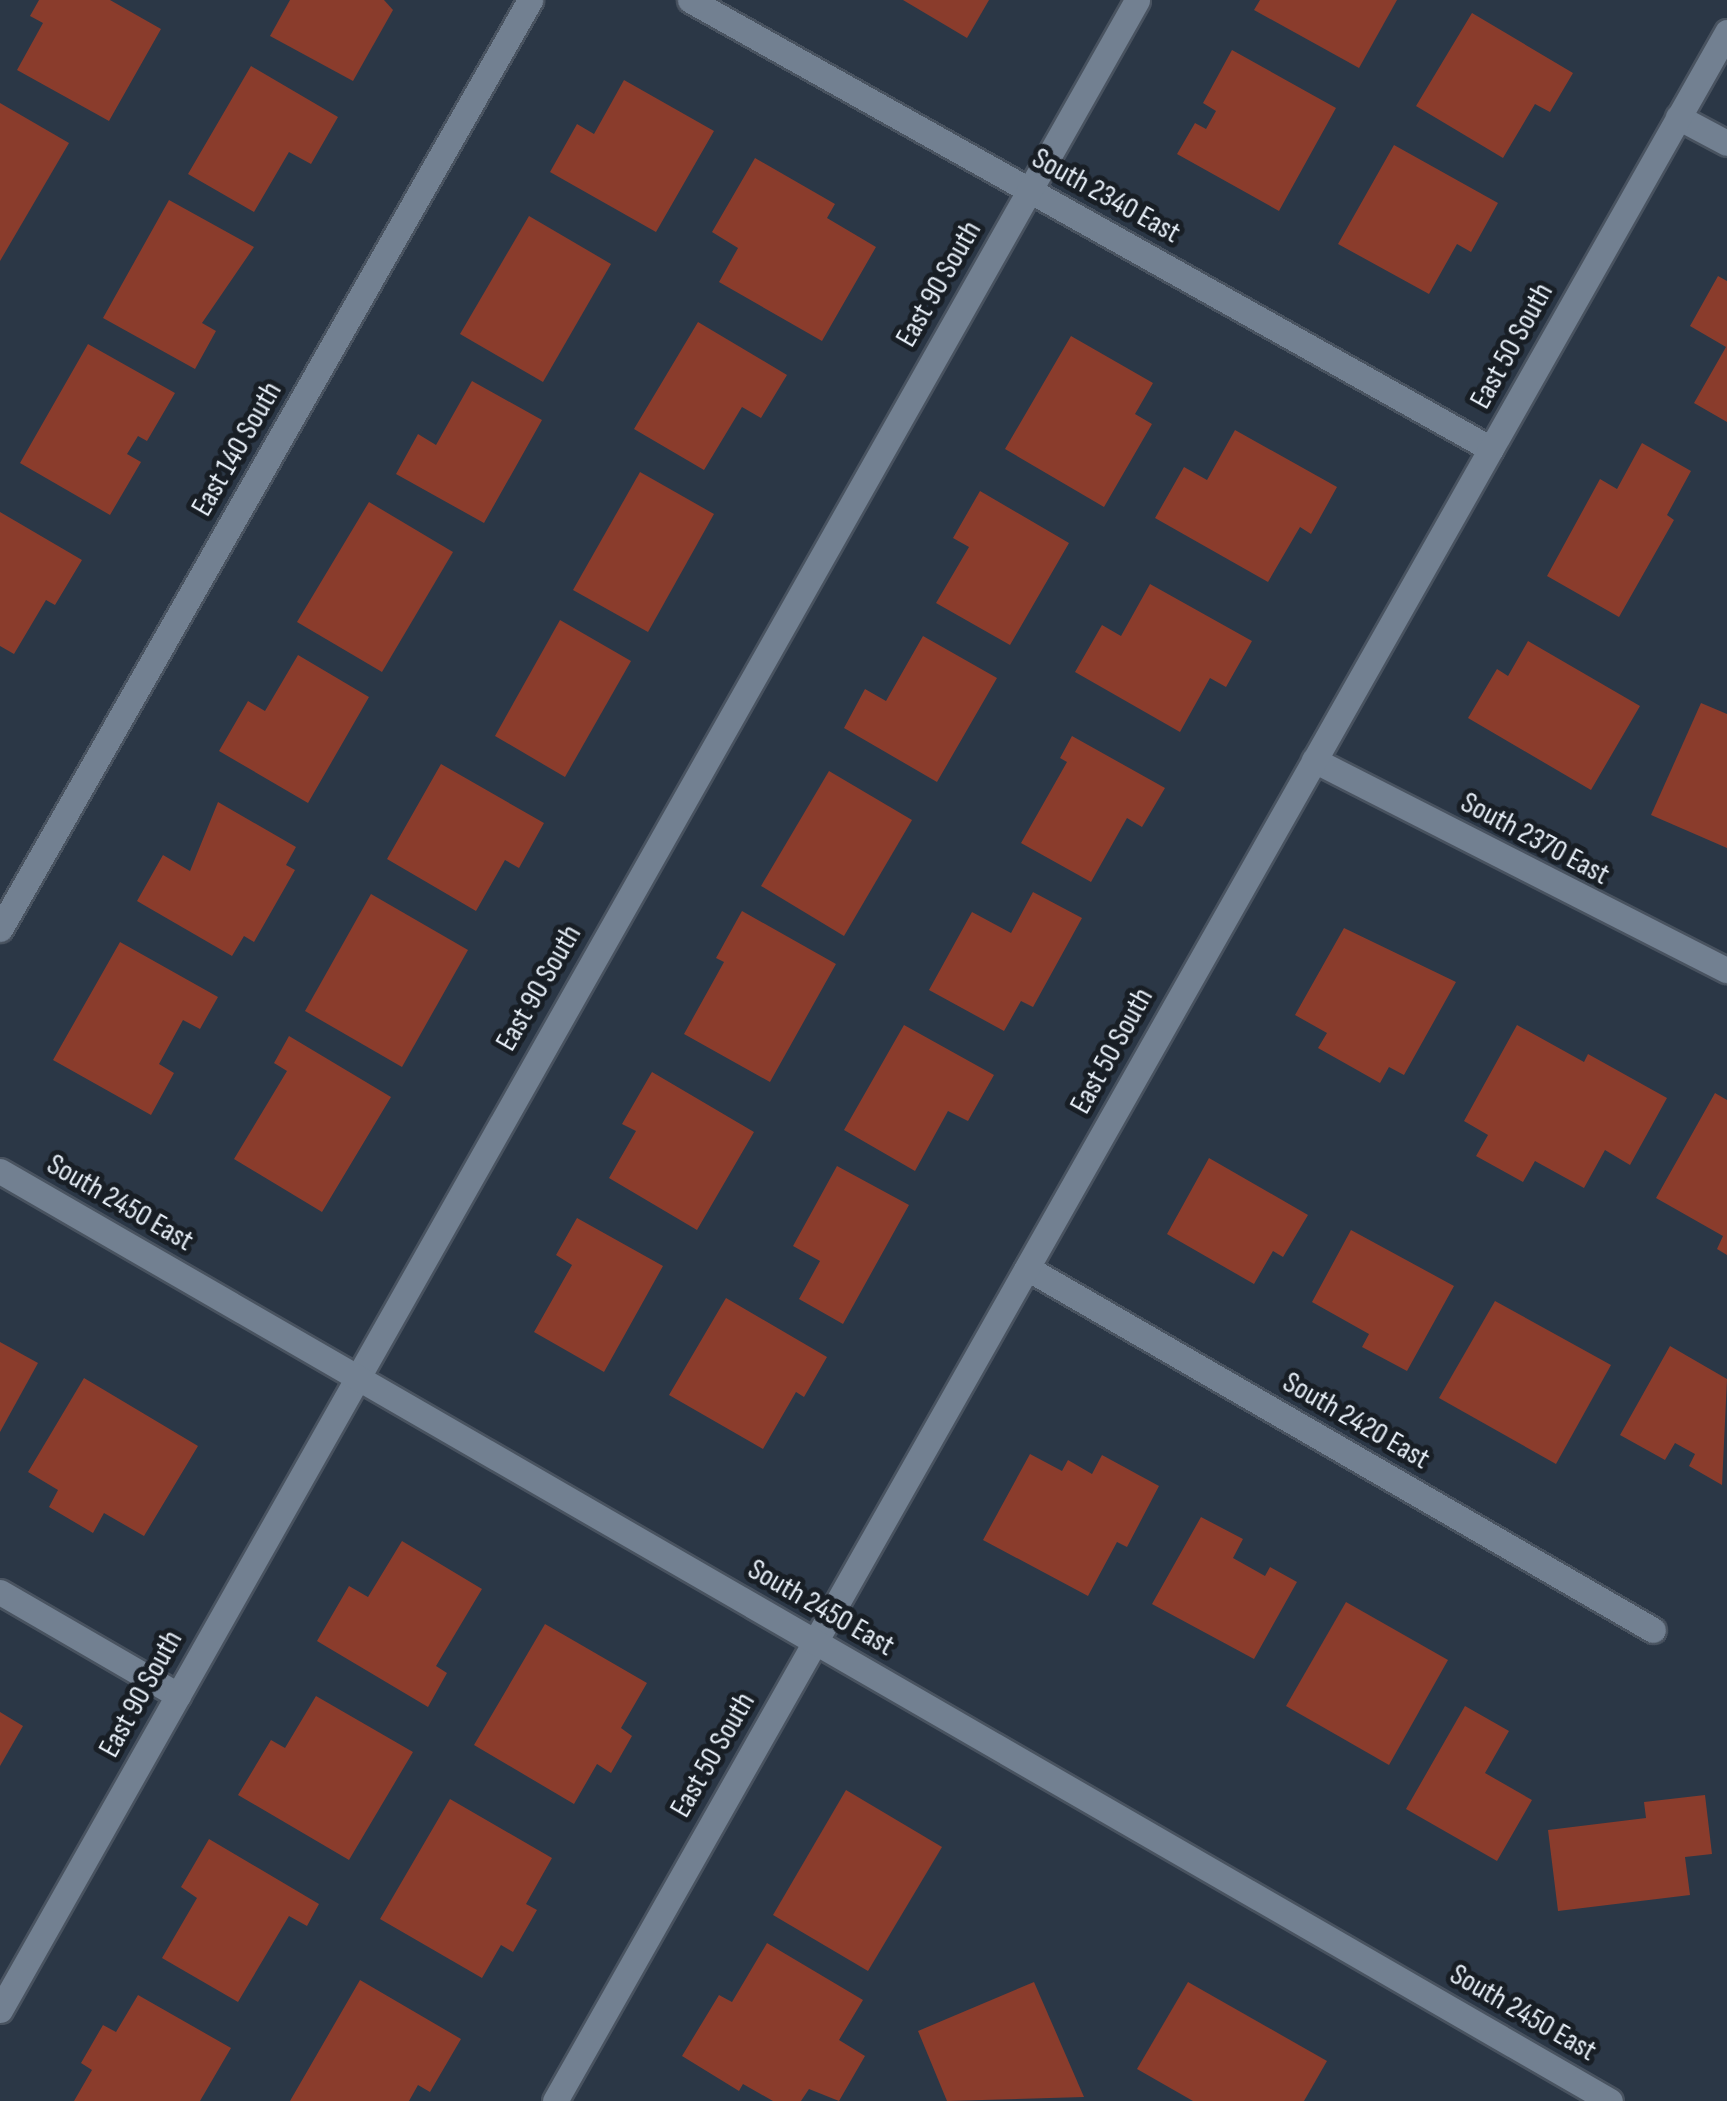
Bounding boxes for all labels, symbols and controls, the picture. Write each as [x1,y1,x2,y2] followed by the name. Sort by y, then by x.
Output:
[1026,141,1186,251] street label: South 2340 East
[889,215,989,353] street label: East 90 South
[1463,277,1561,415] street label: East 50 South
[184,375,290,523] street label: East 140 South
[1455,785,1615,893] street label: South 2370 East
[489,919,589,1057] street label: East 90 South
[1063,982,1161,1120] street label: East 50 South
[40,1147,200,1259] street label: South 2450 East
[1276,1365,1436,1477] street label: South 2420 East
[741,1552,901,1664] street label: South 2450 East
[91,1624,191,1764] street label: East 90 South
[663,1686,763,1824] street label: East 50 South
[1443,1957,1603,2069] street label: South 2450 East

